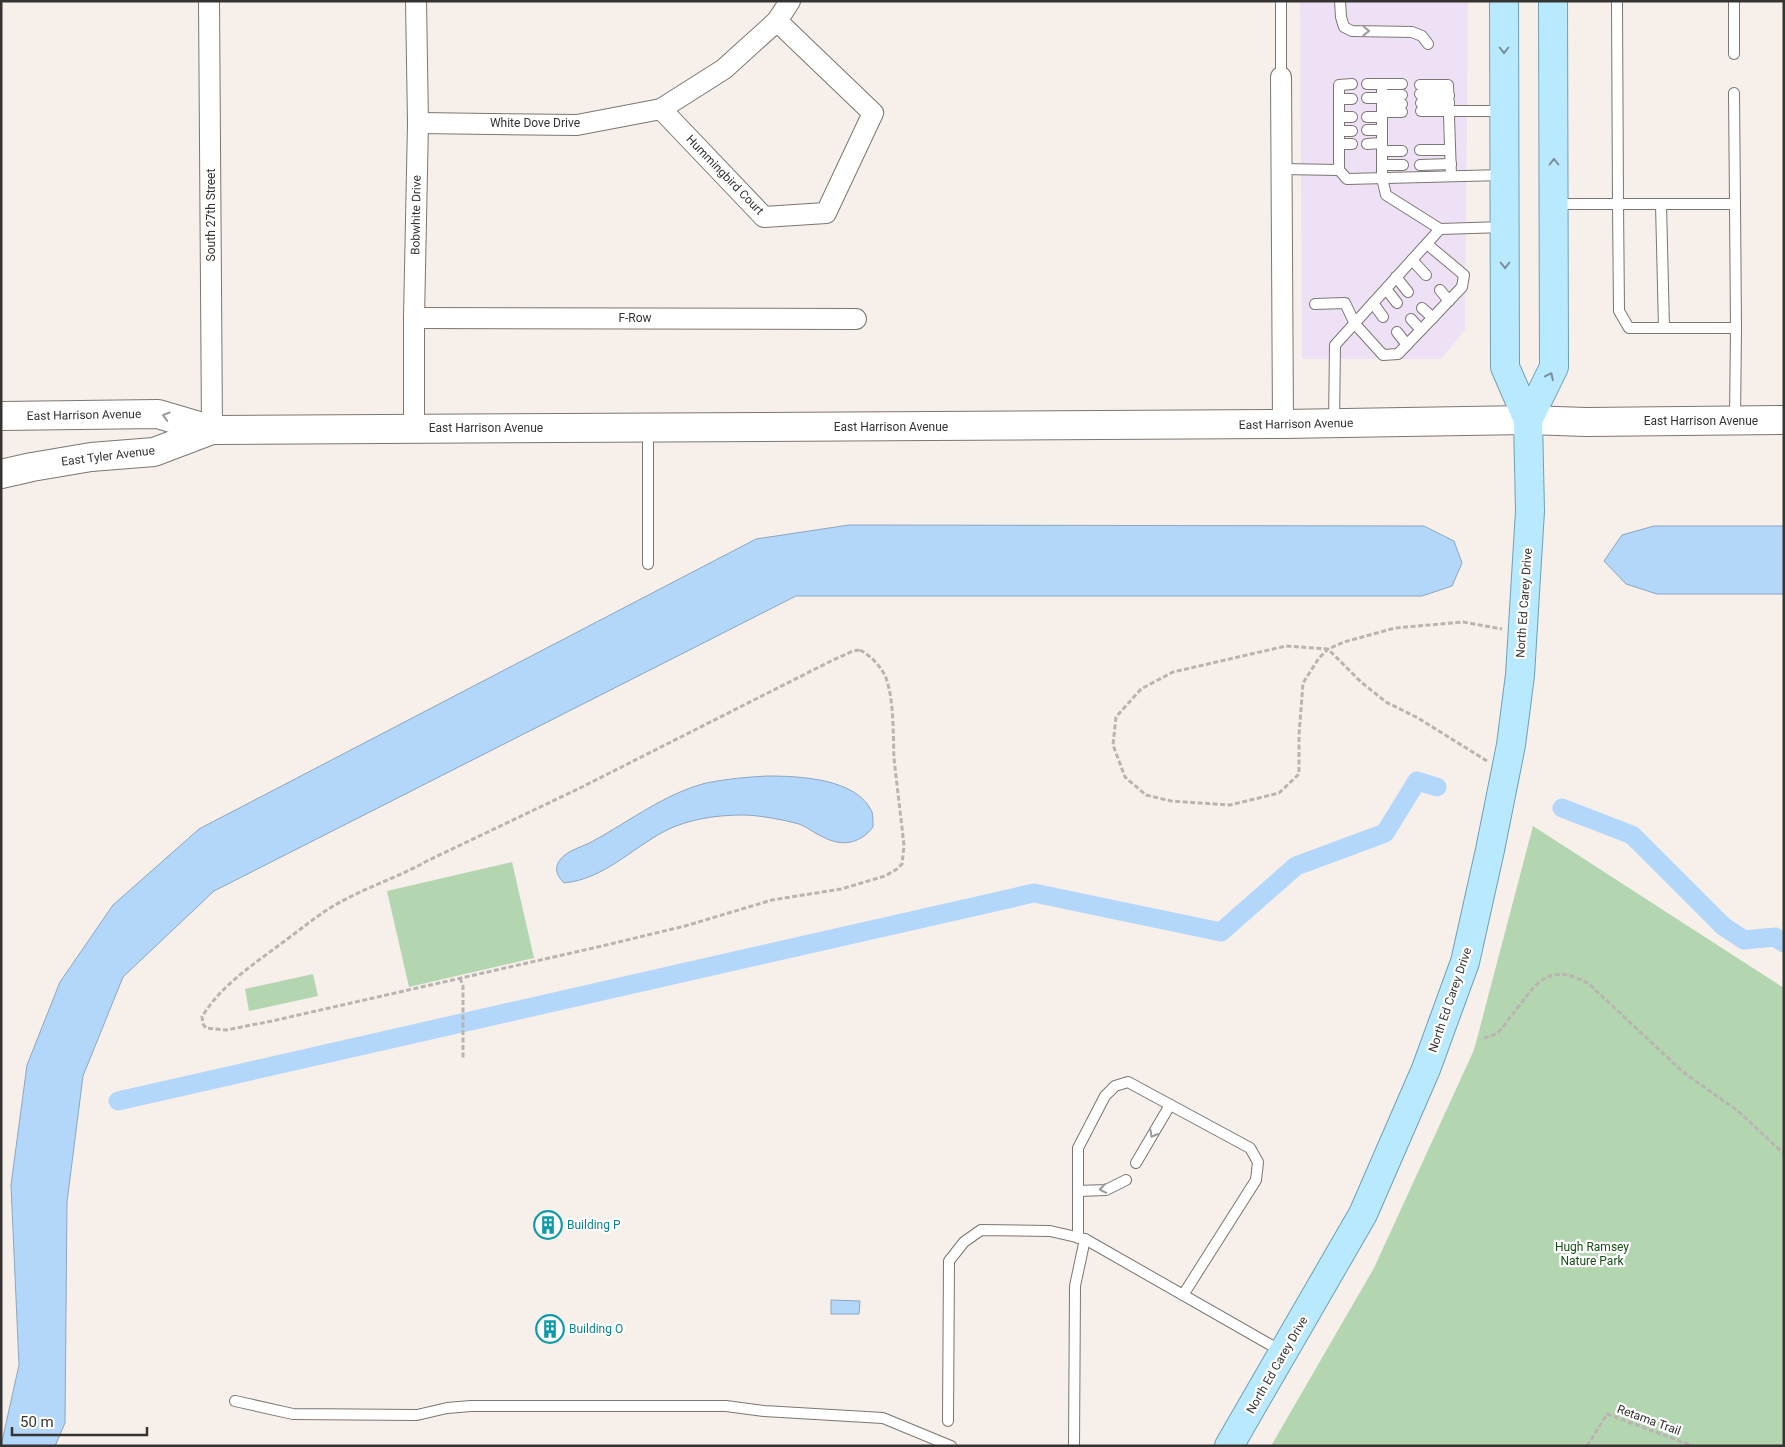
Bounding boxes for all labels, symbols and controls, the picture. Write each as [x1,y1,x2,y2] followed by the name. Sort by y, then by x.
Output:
[1362,26,1370,37] one-way arrow
[1499,46,1509,54] one-way arrow
[490,116,580,130] street label: White Dove Drive
[683,132,767,218] street label: Hummingbird Court
[1549,158,1559,166] one-way arrow
[204,169,218,261] street label: South 27th Street
[408,175,424,255] street label: Bobwhite Drive
[1500,262,1510,269] one-way arrow
[618,311,652,325] street label: F-Row
[1544,372,1554,381] one-way arrow
[27,407,141,423] street label: East Harrison Avenue
[162,412,170,422] one-way arrow
[1644,414,1758,428] street label: East Harrison Avenue
[1239,416,1353,432] street label: East Harrison Avenue
[834,420,948,434] street label: East Harrison Avenue
[429,421,543,435] street label: East Harrison Avenue
[60,443,156,469] street label: East Tyler Avenue
[1513,548,1535,658] street label: North Ed Carey Drive
[1425,946,1475,1054] street label: North Ed Carey Drive
[1150,1128,1160,1137] one-way arrow
[1099,1184,1108,1194] one-way arrow
[533,1210,563,1240] building icon: Building P
[567,1218,621,1232] place label: Building P
[1555,1240,1629,1268] park label: Hugh Ramsey Nature Park
[535,1314,565,1344] building icon: Building O
[1243,1314,1311,1416] street label: North Ed Carey Drive
[569,1322,623,1336] place label: Building O
[1615,1402,1683,1438] street label: Retama Trail
[12,1404,148,1436] scale bar
[20,1413,54,1431] text: 50 m

